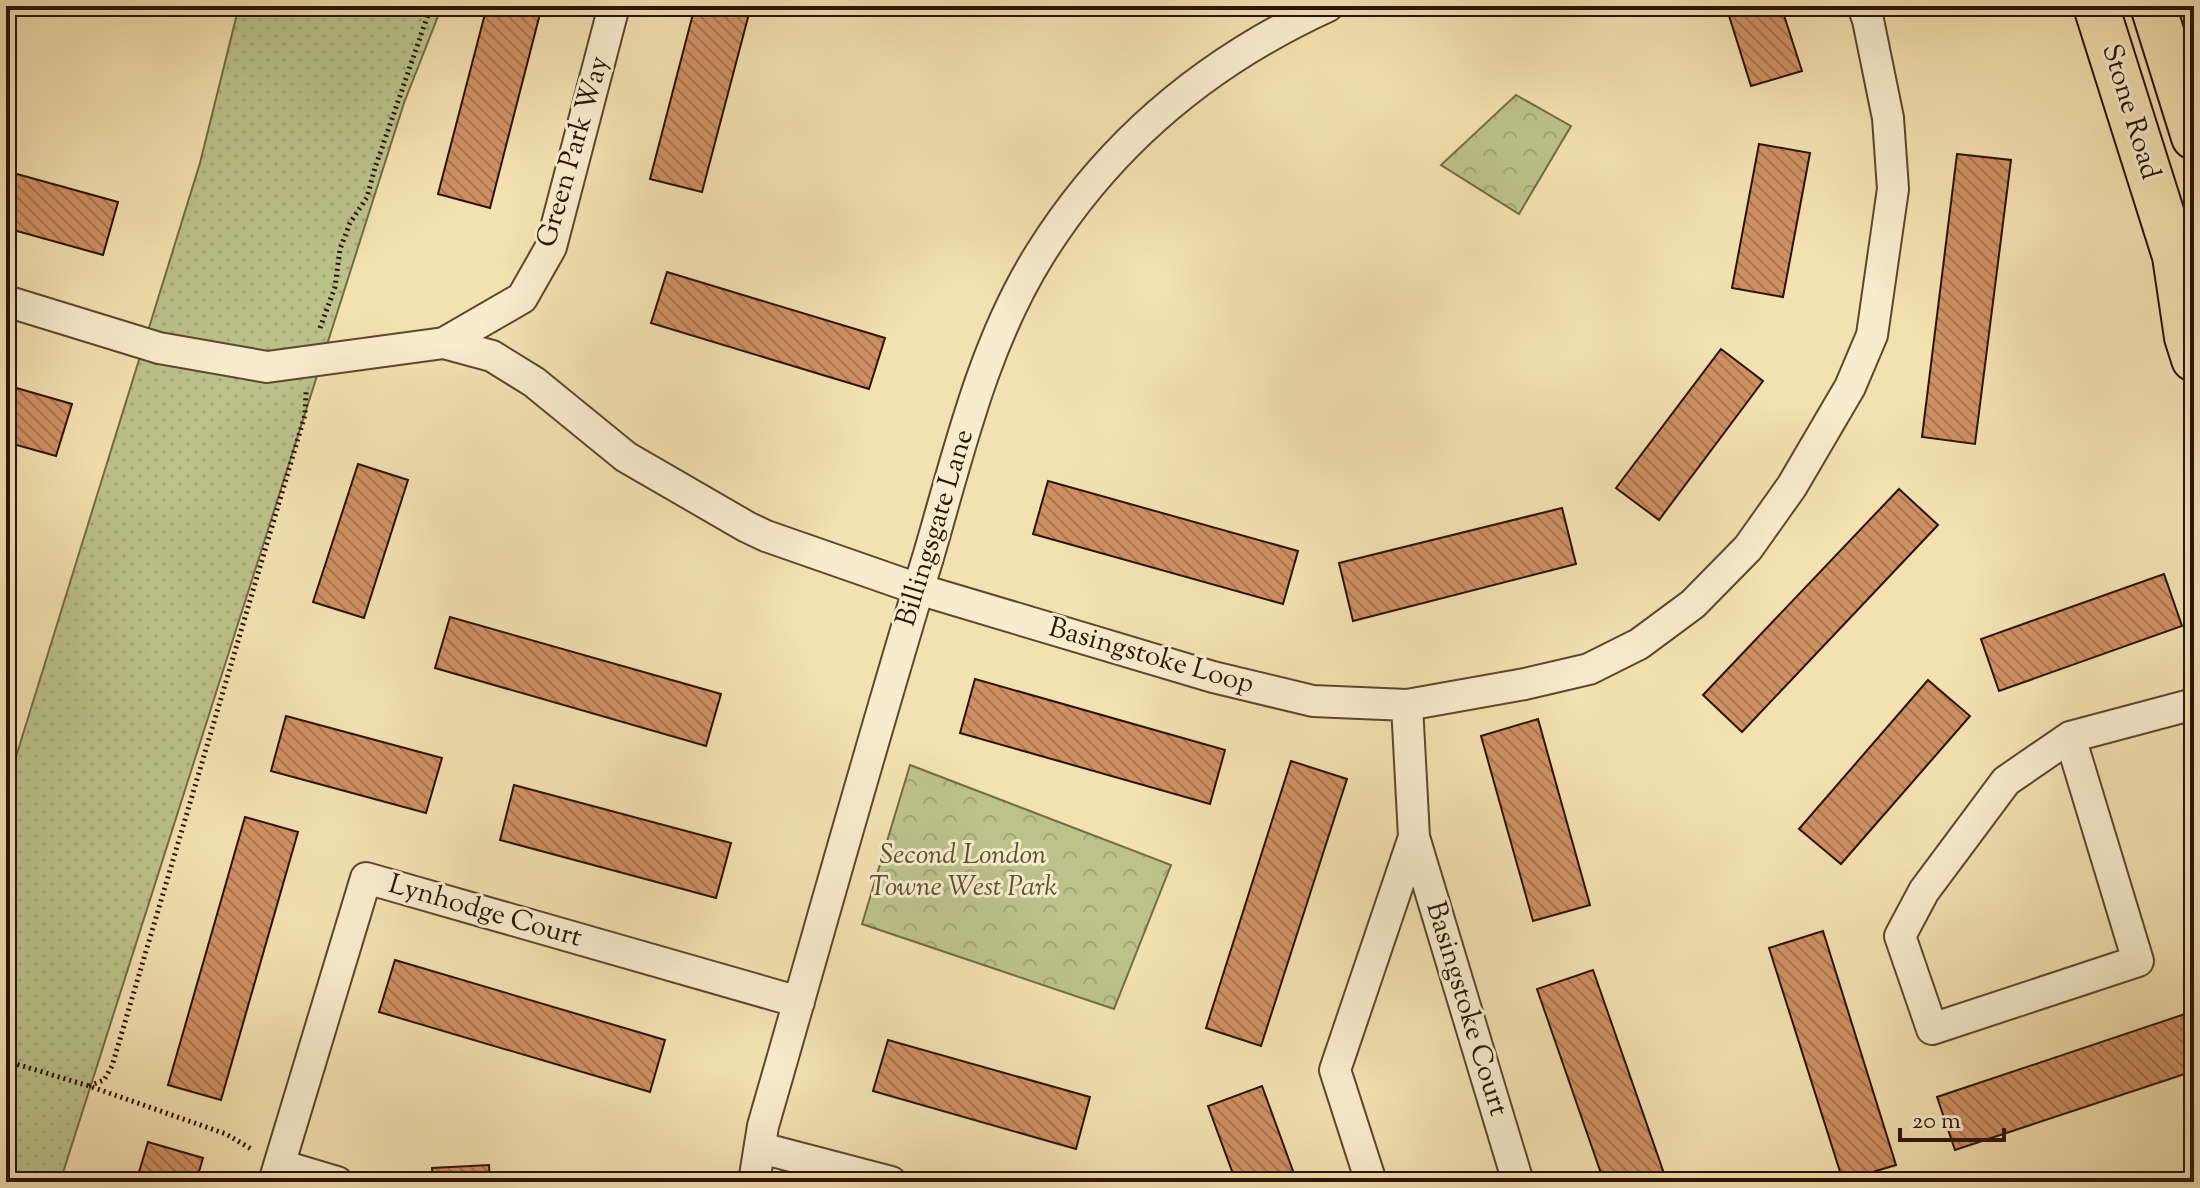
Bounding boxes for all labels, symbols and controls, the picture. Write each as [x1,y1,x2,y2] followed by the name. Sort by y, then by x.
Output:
[2090,39,2170,185] street label: Stone Road
[528,52,620,252] street label: Green Park Way
[887,425,985,631] street label: Billingsgate Lane
[1044,609,1258,705] street label: Basingstoke Loop
[869,836,1057,908] park label: Second London Towne West Park
[384,865,587,959] street label: Lynhodge Court
[1414,897,1518,1122] street label: Basingstoke Court
[1900,1092,2004,1142] scale bar
[1912,1105,1961,1139] text: 20 m

